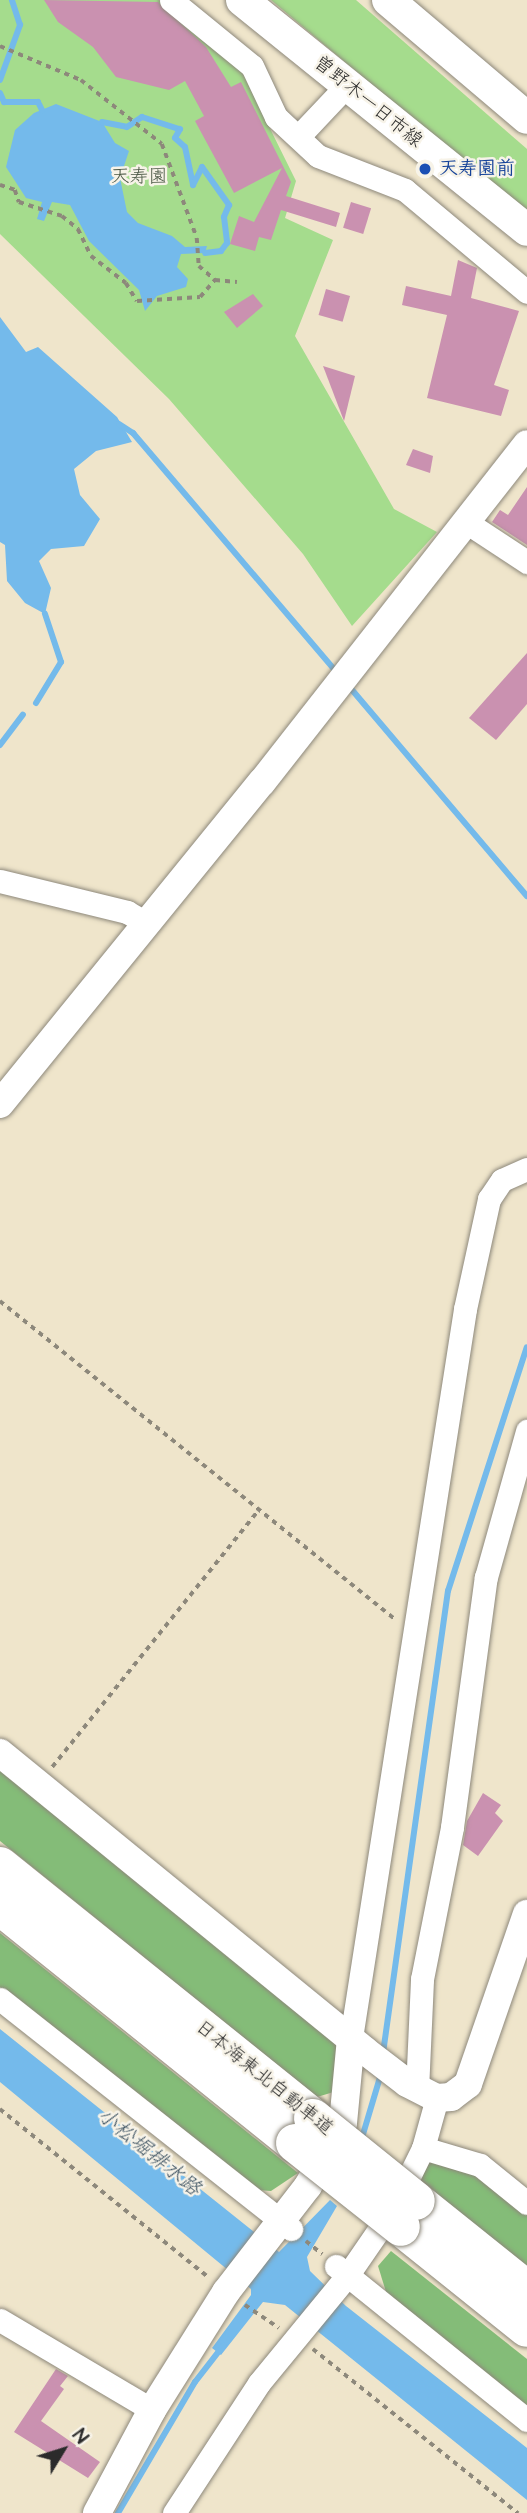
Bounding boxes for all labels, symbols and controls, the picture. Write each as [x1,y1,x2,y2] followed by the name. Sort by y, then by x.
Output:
[309,51,427,153] street label: 曽野木一日市線
[439,158,515,180] place label: 天寿園前
[417,161,433,177] marker: 天寿園前
[111,166,167,188] park label: 天寿園
[190,2015,338,2141] street label: 日本海東北自動車道
[92,2103,206,2201] water label: 小松堀排水路
[28,2415,98,2485] north arrow
[66,2424,94,2450] text: N

